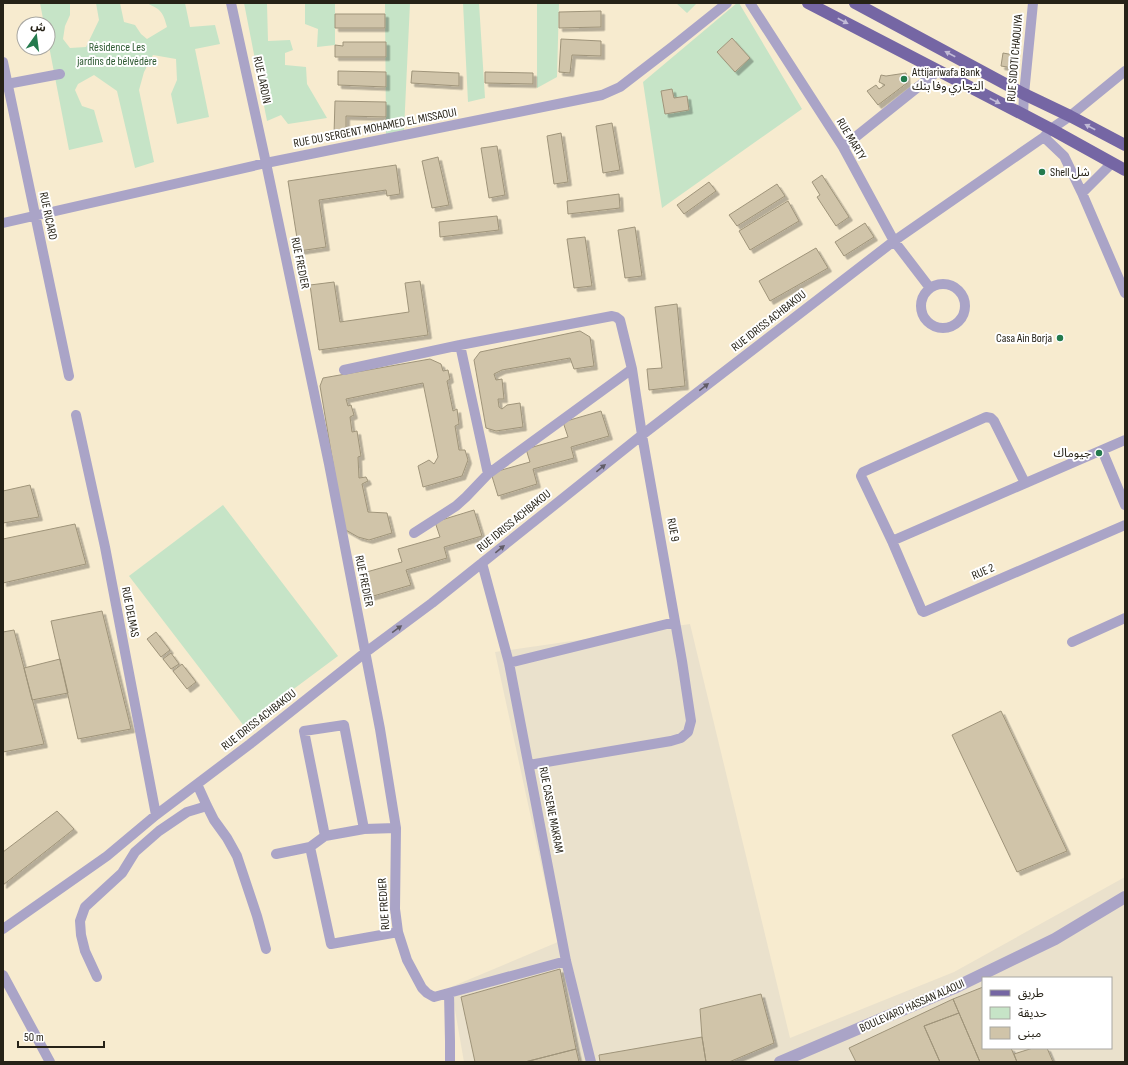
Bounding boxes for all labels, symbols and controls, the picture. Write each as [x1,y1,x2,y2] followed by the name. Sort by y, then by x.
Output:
[1004,13,1026,102] street label: RUE SIDOTI CHAOUIYA
[16,16,56,56] north arrow
[837,18,848,24] one-way arrow
[29,19,47,35] text: ش
[76,40,157,69] park label: Résidence Les jardins de bélvédère
[944,51,956,58] one-way arrow
[250,55,274,105] street label: RUE LARDIN
[911,65,984,95] place label: Attijariwafa Bank التجاري وفا بنك
[899,74,909,84] marker: Attijariwafa Bank التجاري وفا بنك
[989,98,1001,104] one-way arrow
[292,105,458,151] street label: RUE DU SERGENT MOHAMED EL MISSAOUI
[833,116,869,162] street label: RUE MARTY
[1085,123,1096,130] one-way arrow
[1050,165,1090,180] place label: Shell شل
[1037,167,1047,177] marker: Shell شل
[36,191,60,241] street label: RUE RICARD
[287,236,313,291] street label: RUE FREDIER
[728,287,810,355] street label: RUE IDRISS ACHBAKOU
[996,331,1052,346] place label: Casa Ain Borja
[1055,333,1065,343] marker: Casa Ain Borja
[698,383,709,392] one-way arrow
[1053,446,1091,461] place label: جيوماك
[1094,448,1104,458] marker: جيوماك
[596,463,607,472] one-way arrow
[474,486,554,555] street label: RUE IDRISS ACHBAKOU
[663,517,683,543] street label: RUE 9
[495,544,505,553] one-way arrow
[351,554,377,609] street label: RUE FREDIER
[969,561,997,583] street label: RUE 2
[118,586,142,638] street label: RUE DELMAS
[392,625,403,633] one-way arrow
[218,686,300,754] street label: RUE IDRISS ACHBAKOU
[535,766,567,854] street label: RUE CASENE MAKRAM
[375,877,393,931] street label: RUE FREDIER
[857,976,967,1036] street label: BOULEVARD HASSAN ALAOUI
[982,977,1112,1049] legend
[1018,986,1044,1001] text: طريق
[1018,1006,1047,1021] text: حديقة
[18,1023,104,1049] scale bar
[1018,1026,1041,1041] text: مبنى
[24,1030,44,1045] text: 50 m

